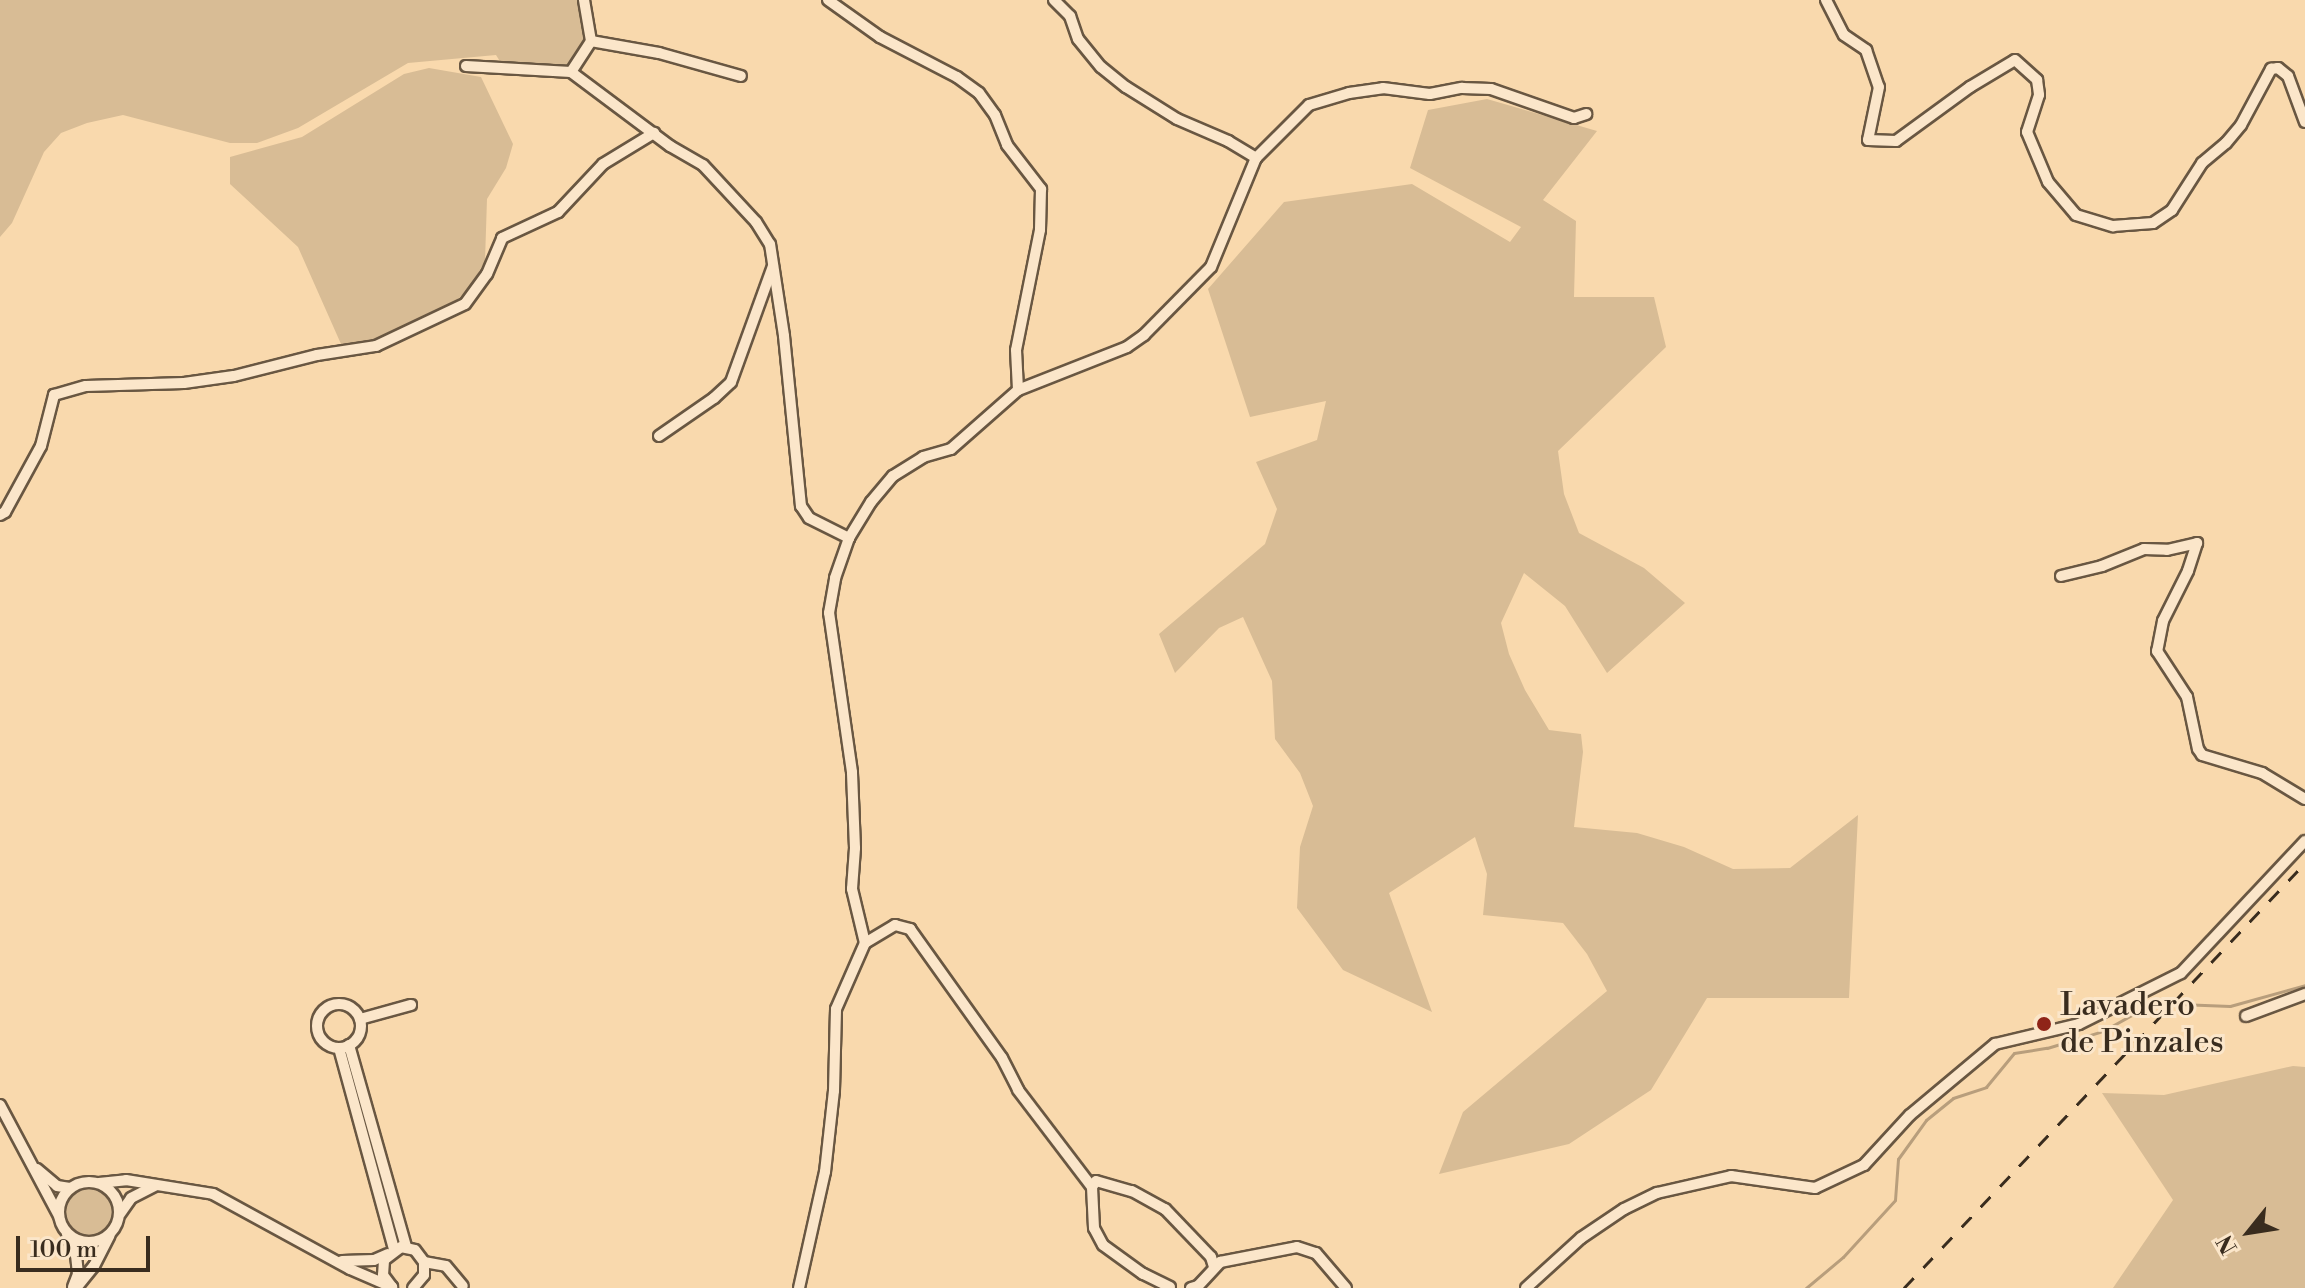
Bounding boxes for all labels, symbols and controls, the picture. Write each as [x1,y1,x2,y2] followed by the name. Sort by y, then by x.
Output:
[2060,987,2224,1062] place label: Lavadero de Pinzales
[2035,1015,2053,1033] marker: Lavadero de Pinzales
[2209,1192,2289,1272] north arrow
[20,1220,154,1270] scale bar
[2212,1230,2244,1259] text: N
[30,1235,97,1265] text: 100 m

